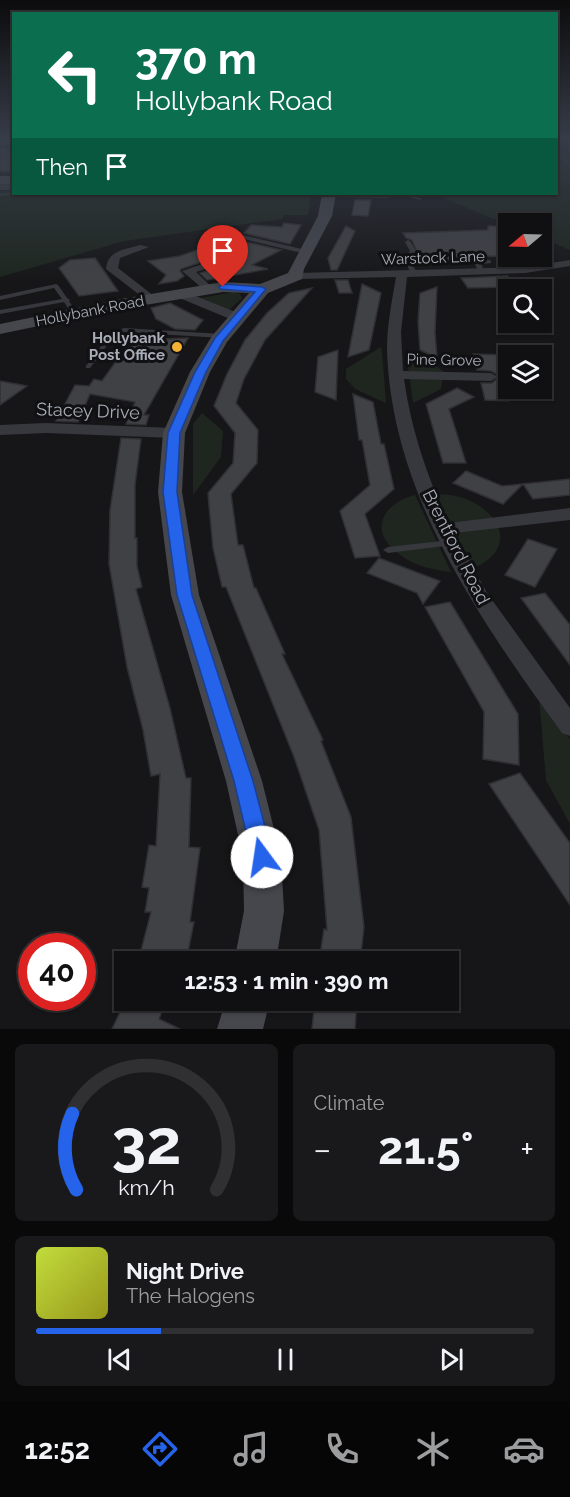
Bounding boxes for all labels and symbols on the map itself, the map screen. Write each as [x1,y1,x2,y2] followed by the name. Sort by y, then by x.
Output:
[498,213,552,267] north arrow
[197,225,248,287] pin
[381,247,485,269] street label: Warstock Lane
[34,292,146,330] street label: Hollybank Road
[89,329,166,364] place label: Hollybank Post Office
[170,340,184,354] marker: Hollybank Post Office
[406,350,482,370] street label: Pine Grove
[36,398,141,423] street label: Stacey Drive
[418,486,494,608] street label: Brentford Road
[230,825,294,889] position arrow
[18,933,96,1011] speed limit sign: 40

